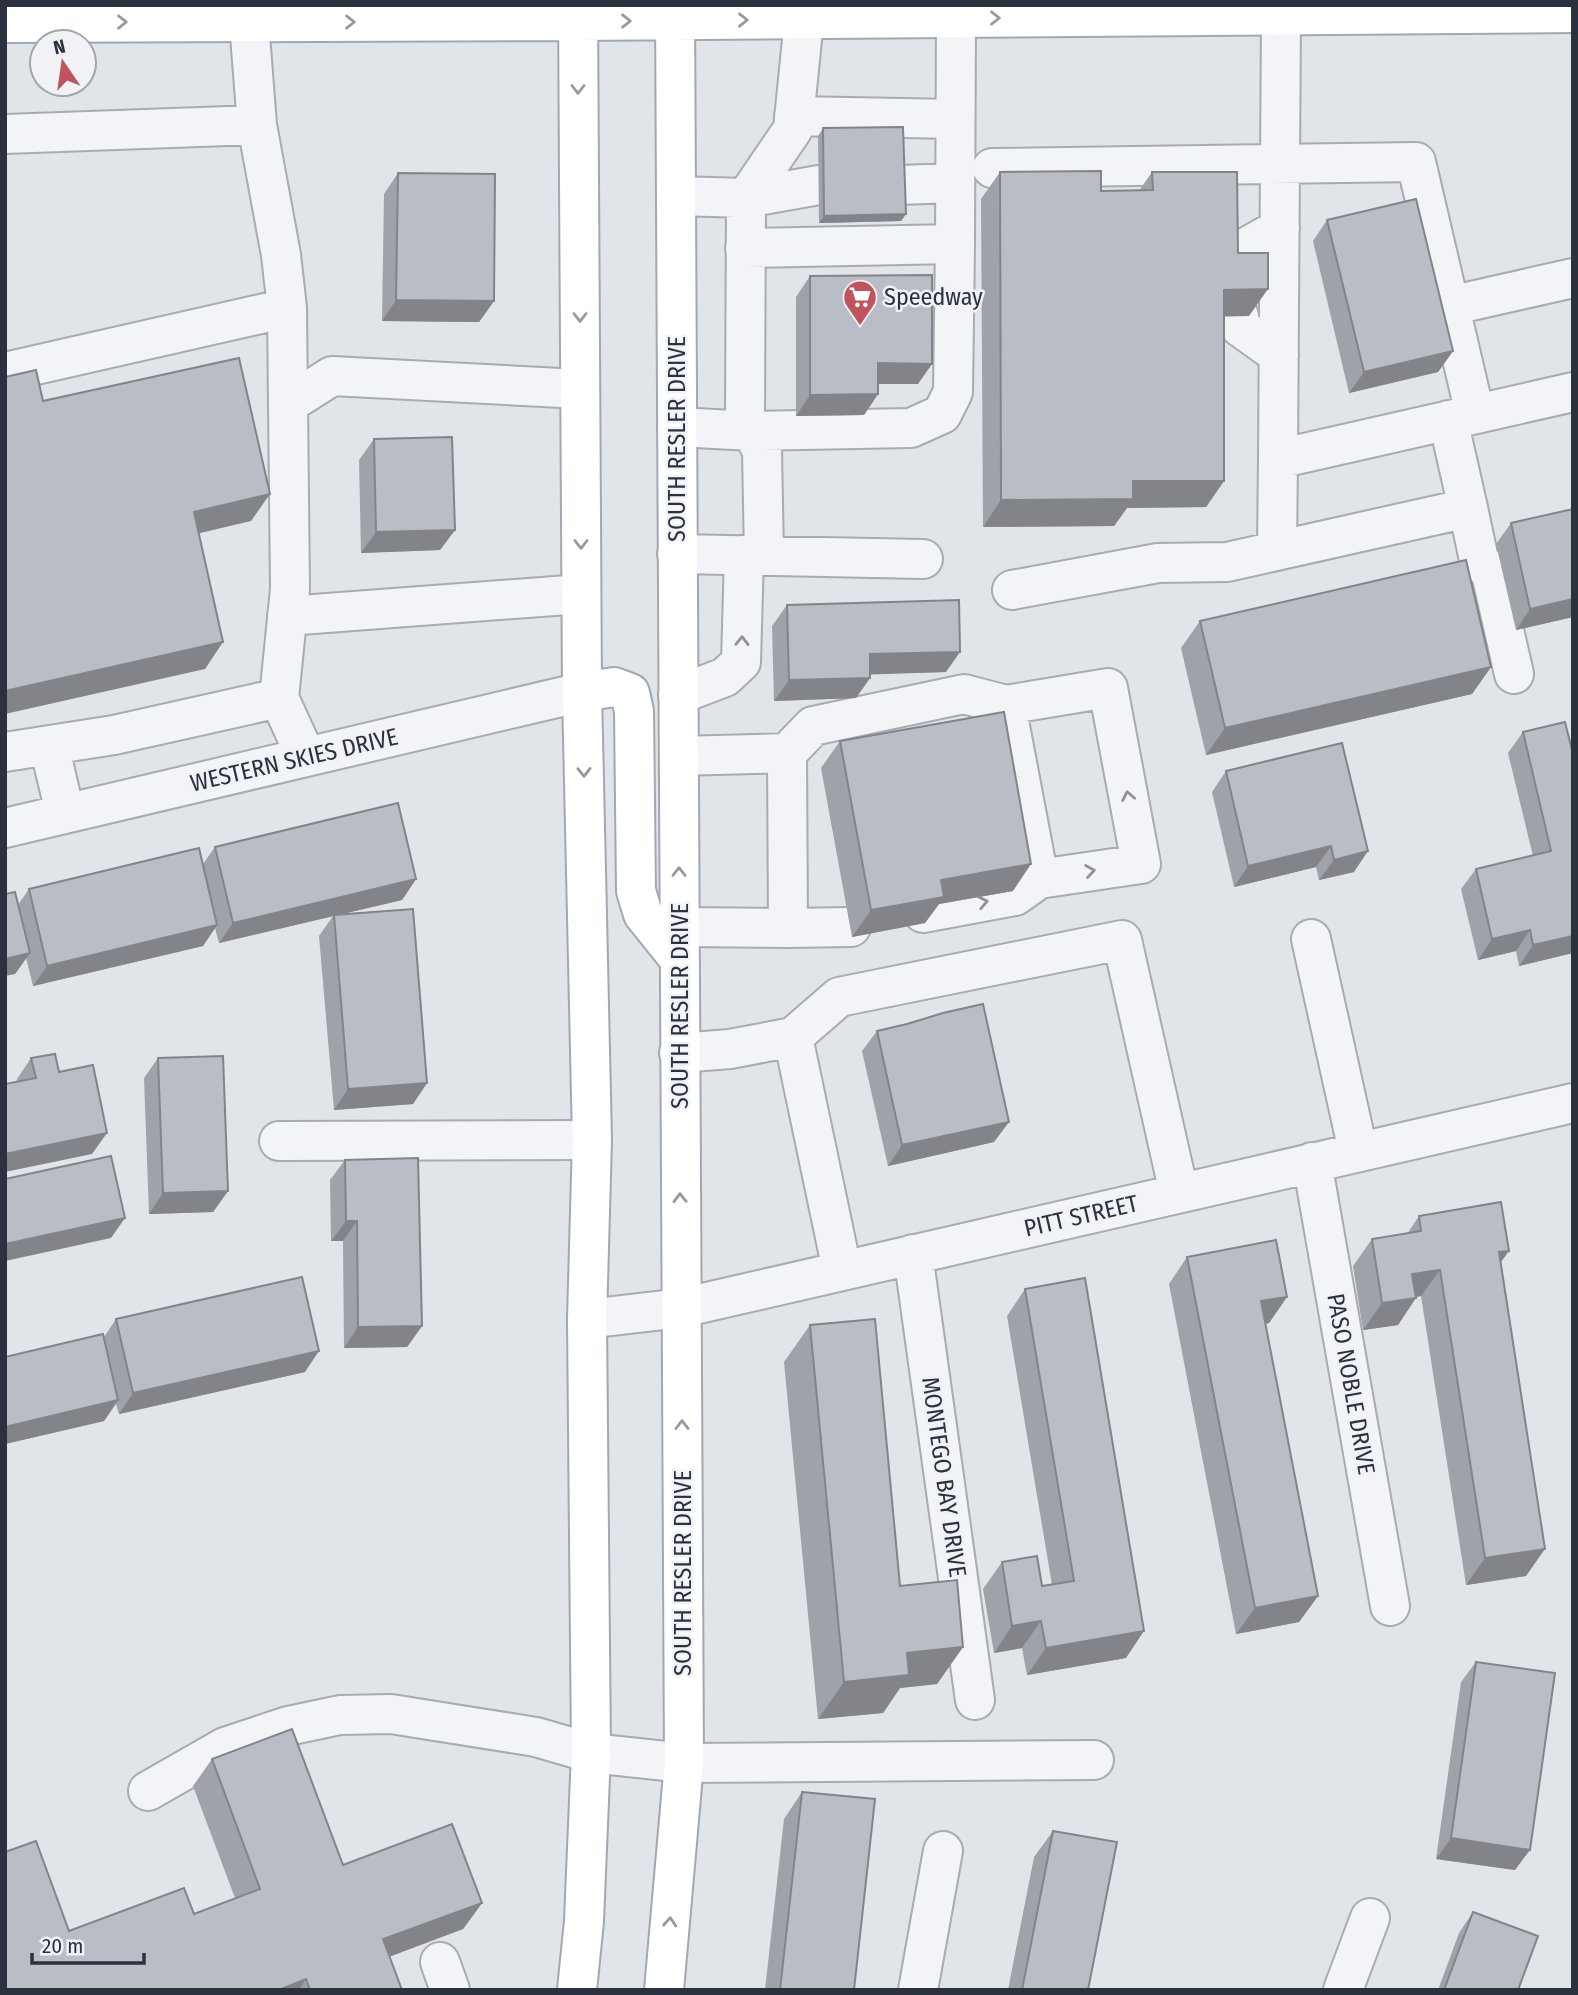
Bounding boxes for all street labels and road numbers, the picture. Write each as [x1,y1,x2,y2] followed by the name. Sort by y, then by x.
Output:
[663,336,691,542] street label: SOUTH RESLER DRIVE
[187,722,401,798] street label: WESTERN SKIES DRIVE
[666,903,694,1109] street label: SOUTH RESLER DRIVE
[1021,1189,1141,1243] street label: PITT STREET
[1321,1291,1381,1477] street label: PASO NOBLE DRIVE
[916,1375,972,1579] street label: MONTEGO BAY DRIVE
[669,1470,697,1676] street label: SOUTH RESLER DRIVE

